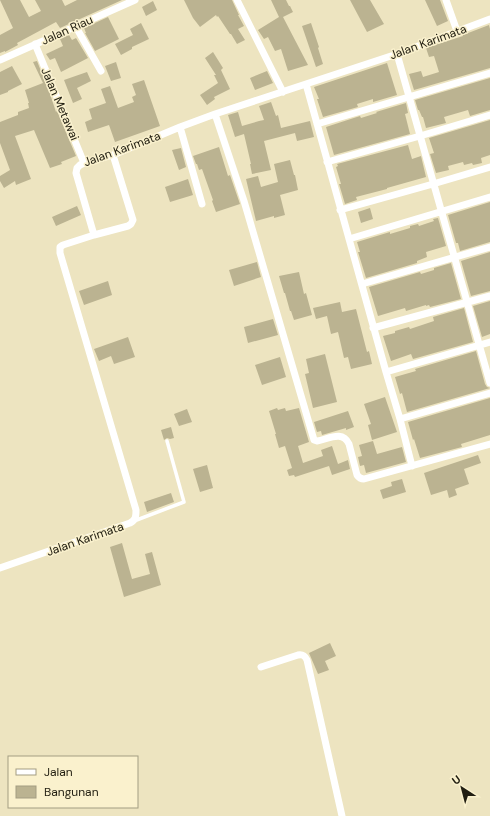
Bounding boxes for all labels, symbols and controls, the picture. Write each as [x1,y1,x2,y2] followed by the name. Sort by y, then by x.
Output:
[39,11,96,49] street label: Jalan Riau
[387,21,469,63] street label: Jalan Karimata
[37,65,83,143] street label: Jalan Metawai
[81,128,163,170] street label: Jalan Karimata
[44,518,126,560] street label: Jalan Karimata
[8,756,138,808] legend
[44,764,73,780] text: Jalan
[442,768,482,808] north arrow
[449,772,463,788] text: U
[44,784,99,800] text: Bangunan

